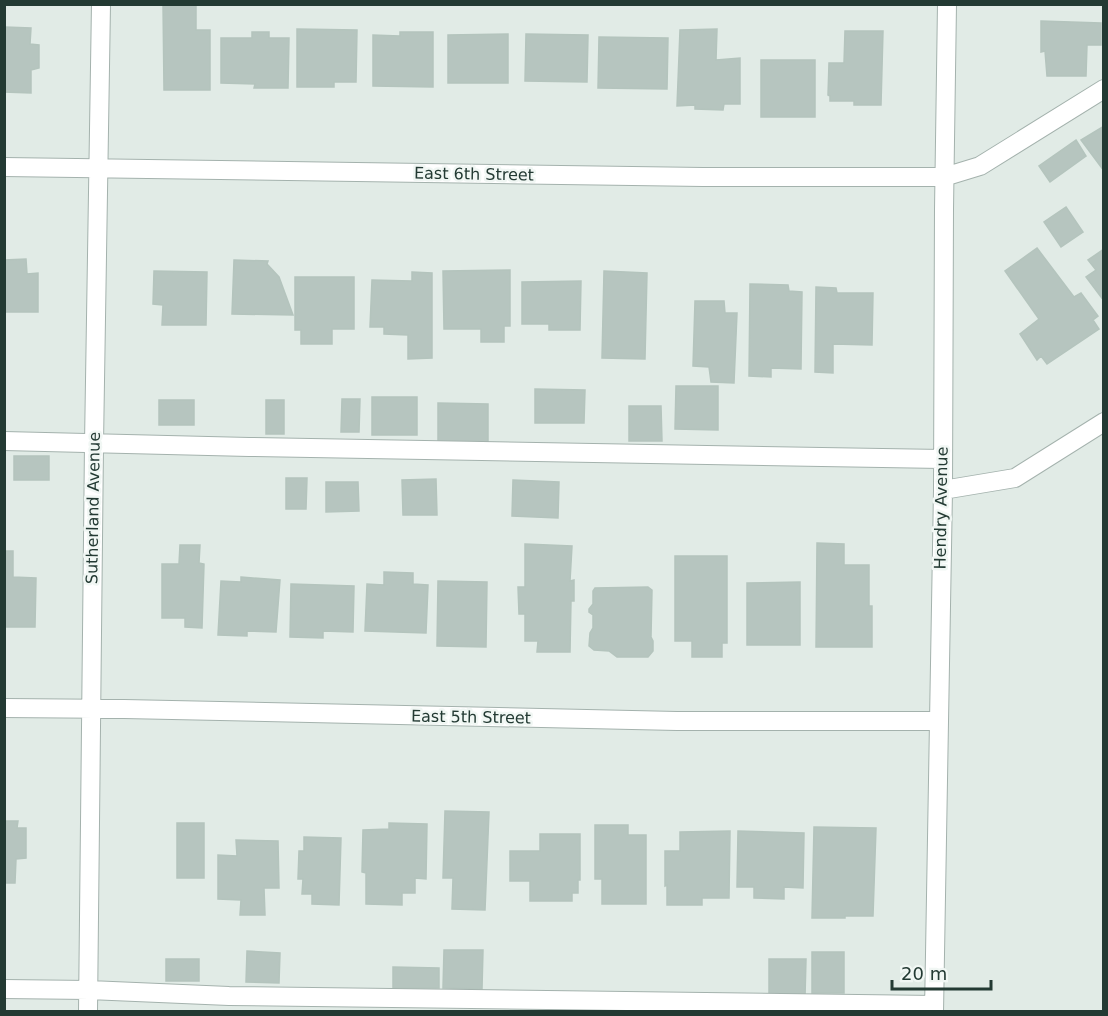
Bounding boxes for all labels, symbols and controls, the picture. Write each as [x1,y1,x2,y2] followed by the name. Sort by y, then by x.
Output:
[414,163,534,185] street label: East 6th Street
[82,432,104,584] street label: Sutherland Avenue
[930,446,952,570] street label: Hendry Avenue
[411,706,531,728] street label: East 5th Street
[892,953,991,991] scale bar
[901,963,947,984] text: 20 m

